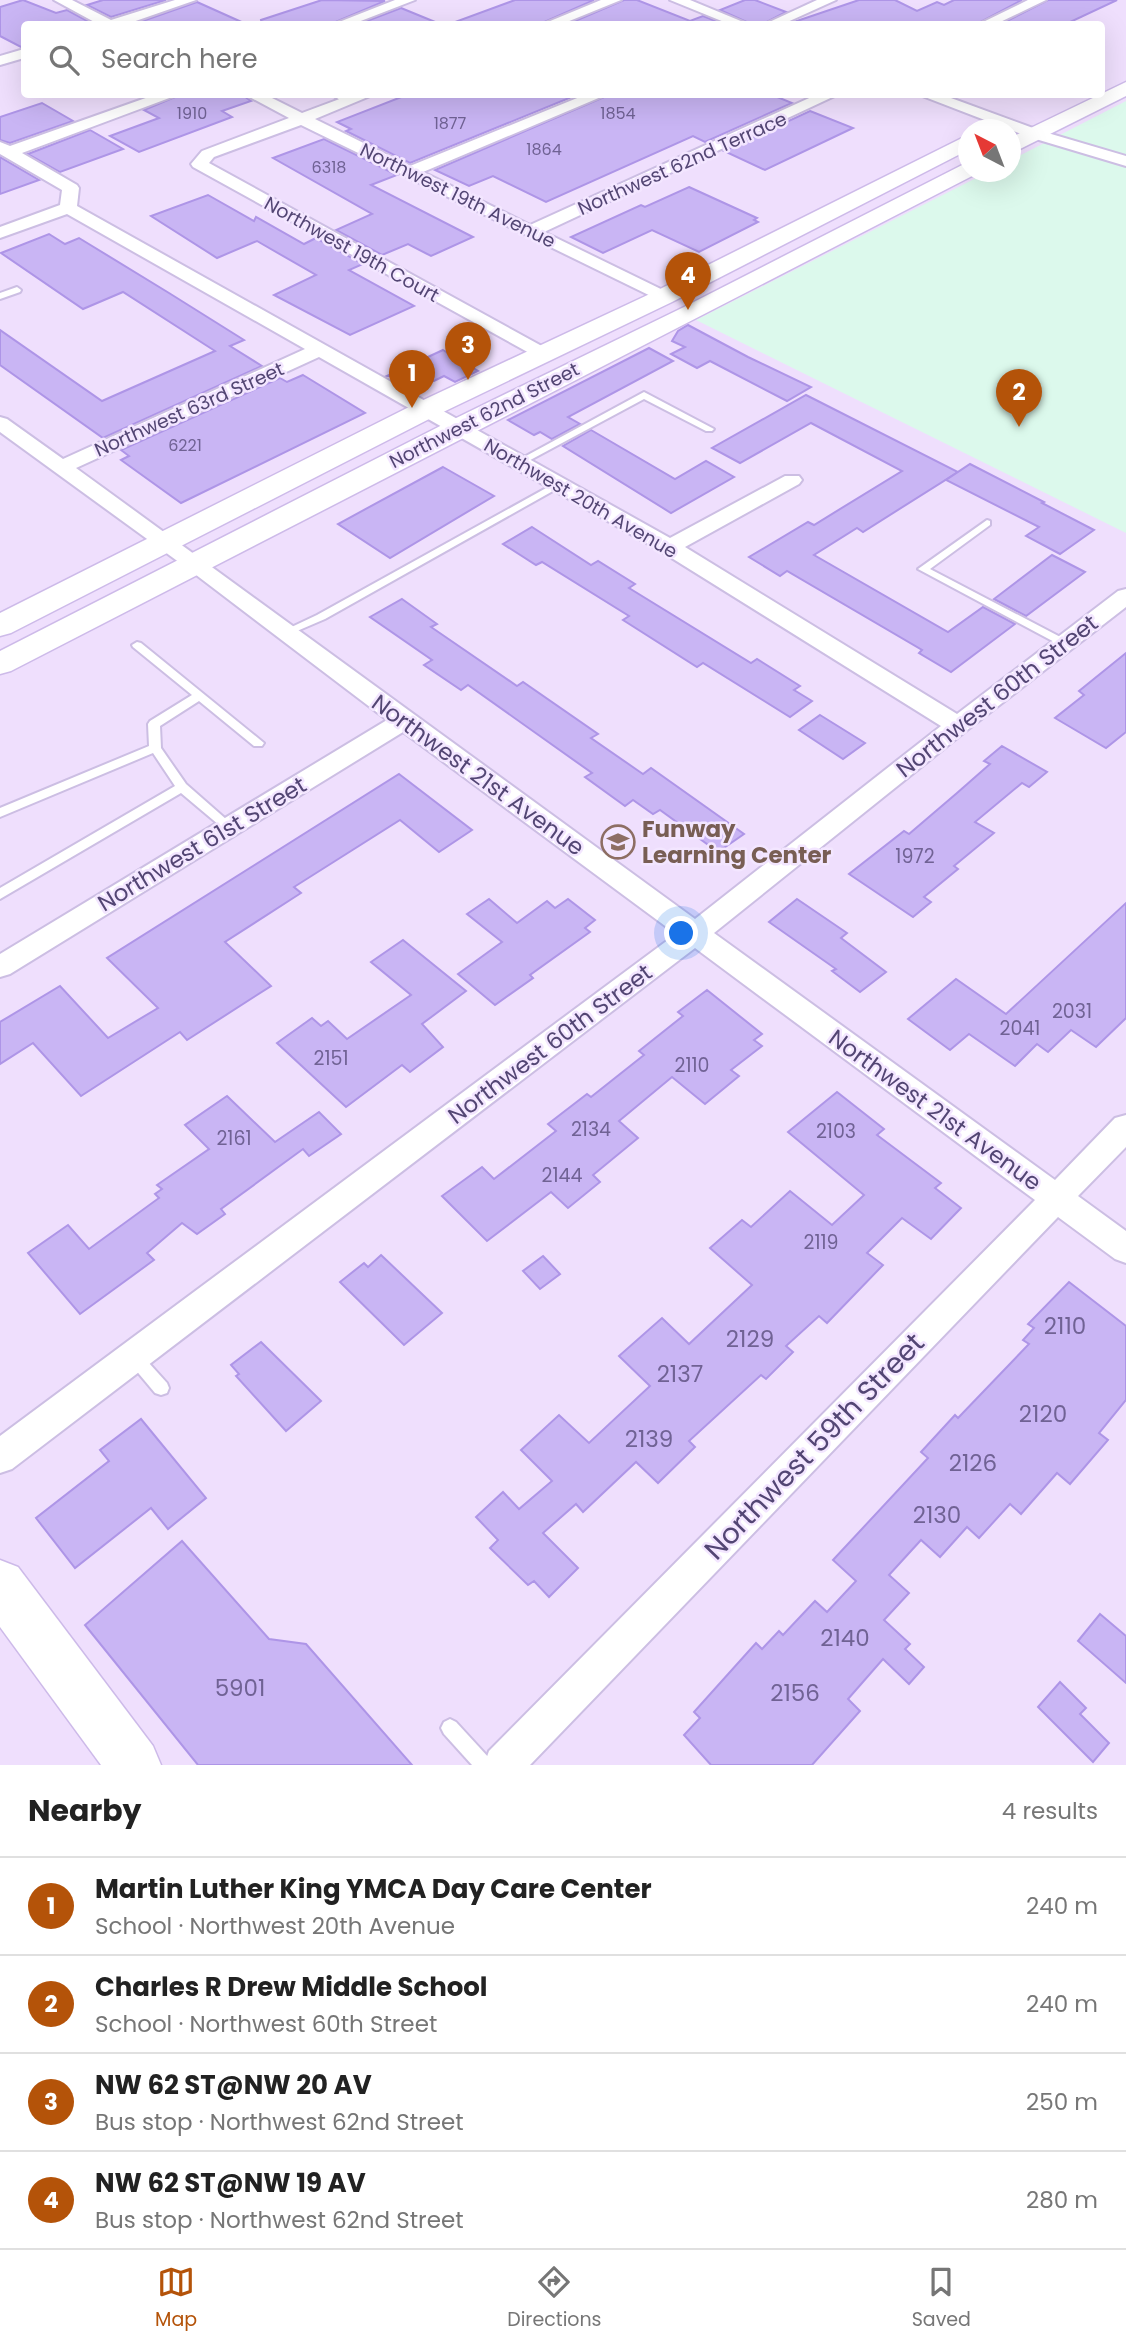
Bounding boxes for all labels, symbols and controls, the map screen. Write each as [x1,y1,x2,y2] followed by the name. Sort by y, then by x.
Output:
[21,21,1105,98] search box
[45,41,83,79] icon: search
[101,41,258,77] text: Search here
[177,102,207,125] house number: 1910
[600,102,636,125] house number: 1854
[573,105,791,222] street label: Northwest 62nd Terrace
[434,112,467,135] house number: 1877
[958,119,1021,182] north arrow
[355,136,560,255] street label: Northwest 19th Avenue
[526,138,562,161] house number: 1864
[312,156,346,179] house number: 6318
[259,190,444,309] street label: Northwest 19th Court
[665,252,711,310] pin: 4
[445,322,491,380] pin: 3
[389,350,435,408] pin: 1
[90,355,288,463] street label: Northwest 63rd Street
[385,356,584,475] street label: Northwest 62nd Street
[996,369,1042,427] pin: 2
[479,432,682,565] street label: Northwest 20th Avenue
[168,434,202,457] house number: 6221
[890,607,1104,785] street label: Northwest 60th Street
[365,687,591,863] street label: Northwest 21st Avenue
[92,769,312,919] street label: Northwest 61st Street
[642,813,832,871] place label: Funway Learning Center
[599,823,637,861] school or university icon: Funway Learning Center
[895,843,935,870] house number: 1972
[664,916,698,950] your location
[441,957,659,1131] street label: Northwest 60th Street
[1052,998,1092,1025] house number: 2031
[1000,1015,1040,1042] house number: 2041
[822,1022,1048,1198] street label: Northwest 21st Avenue
[313,1045,349,1072] house number: 2151
[674,1052,710,1079] house number: 2110
[571,1116,611,1143] house number: 2134
[816,1118,856,1145] house number: 2103
[216,1125,252,1152] house number: 2161
[542,1162,582,1189] house number: 2144
[803,1229,839,1256] house number: 2119
[1044,1310,1086,1342] house number: 2110
[726,1323,774,1355] house number: 2129
[696,1324,933,1568] street label: Northwest 59th Street
[657,1358,703,1390] house number: 2137
[1019,1398,1067,1430] house number: 2120
[625,1423,673,1455] house number: 2139
[949,1447,997,1479] house number: 2126
[913,1499,961,1531] house number: 2130
[820,1622,870,1654] house number: 2140
[215,1672,265,1704] house number: 5901
[770,1677,820,1709] house number: 2156
[28,1789,142,1832] text: Nearby
[1002,1795,1098,1827] text: 4 results
[95,1871,652,1907] text: Martin Luther King YMCA Day Care Center
[47,1890,55,1922] text: 1
[1026,1890,1098,1922] text: 240 m
[95,1910,455,1942] text: School · Northwest 20th Avenue
[95,1969,487,2005] text: Charles R Drew Middle School
[44,1988,58,2020] text: 2
[1026,1988,1098,2020] text: 240 m
[95,2008,437,2040] text: School · Northwest 60th Street
[95,2067,372,2103] text: NW 62 ST@NW 20 AV
[44,2086,58,2118] text: 3
[1026,2086,1098,2118] text: 250 m
[95,2106,464,2138] text: Bus stop · Northwest 62nd Street
[95,2165,366,2201] text: NW 62 ST@NW 19 AV
[43,2184,59,2216] text: 4
[1026,2184,1098,2216] text: 280 m
[95,2204,464,2236] text: Bus stop · Northwest 62nd Street
[155,2263,197,2334] tab: Map
[507,2263,602,2334] tab: Directions
[912,2263,971,2334] tab: Saved

